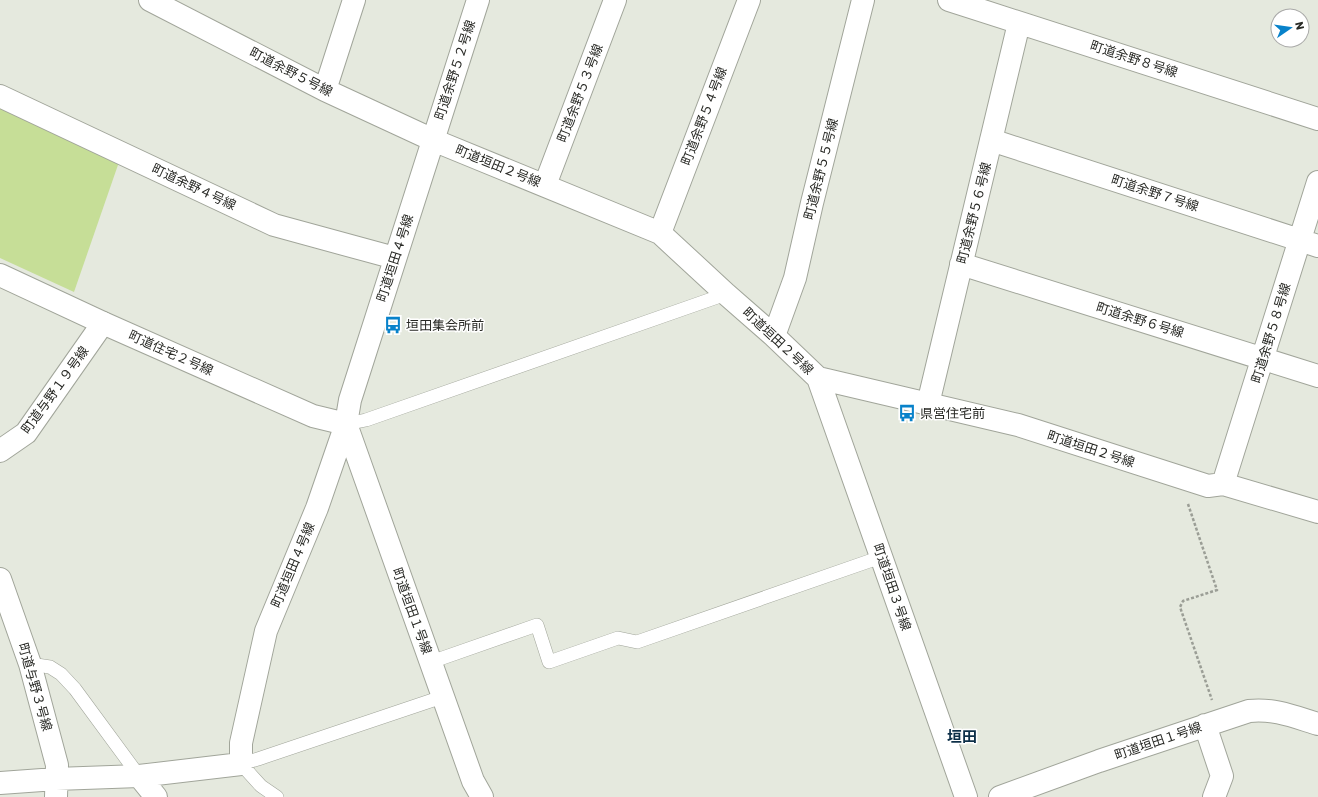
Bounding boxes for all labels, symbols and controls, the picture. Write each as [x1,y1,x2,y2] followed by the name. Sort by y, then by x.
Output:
[1270,8,1310,48] north arrow
[432,18,478,122] street label: 町道余野５２号線
[1292,21,1306,31] text: N
[1088,38,1180,80] street label: 町道余野８号線
[554,42,606,144] street label: 町道余野５３号線
[247,45,335,99] street label: 町道余野５号線
[678,65,730,167] street label: 町道余野５４号線
[801,117,841,221] street label: 町道余野５５号線
[453,142,543,190] street label: 町道垣田２号線
[150,161,238,213] street label: 町道余野４号線
[954,161,994,265] street label: 町道余野５６号線
[1109,172,1201,214] street label: 町道余野７号線
[374,212,416,304] street label: 町道垣田４号線
[1249,281,1293,385] street label: 町道余野５８号線
[1094,300,1186,340] street label: 町道余野６号線
[740,304,816,378] street label: 町道垣田２号線
[383,315,403,335] bus stop icon: 垣田集会所前
[406,318,484,333] place label: 垣田集会所前
[126,328,216,378] street label: 町道住宅２号線
[18,344,92,436] street label: 町道与野１９号線
[897,403,917,423] bus stop icon: 県営住宅前
[920,406,985,421] place label: 県営住宅前
[1045,428,1137,470] street label: 町道垣田２号線
[268,520,318,610] street label: 町道垣田４号線
[870,542,914,632] street label: 町道垣田３号線
[389,566,435,656] street label: 町道垣田１号線
[15,641,55,733] street label: 町道与野３号線
[1113,719,1203,763] street label: 町道垣田１号線
[947,728,977,746] district label: 垣田

